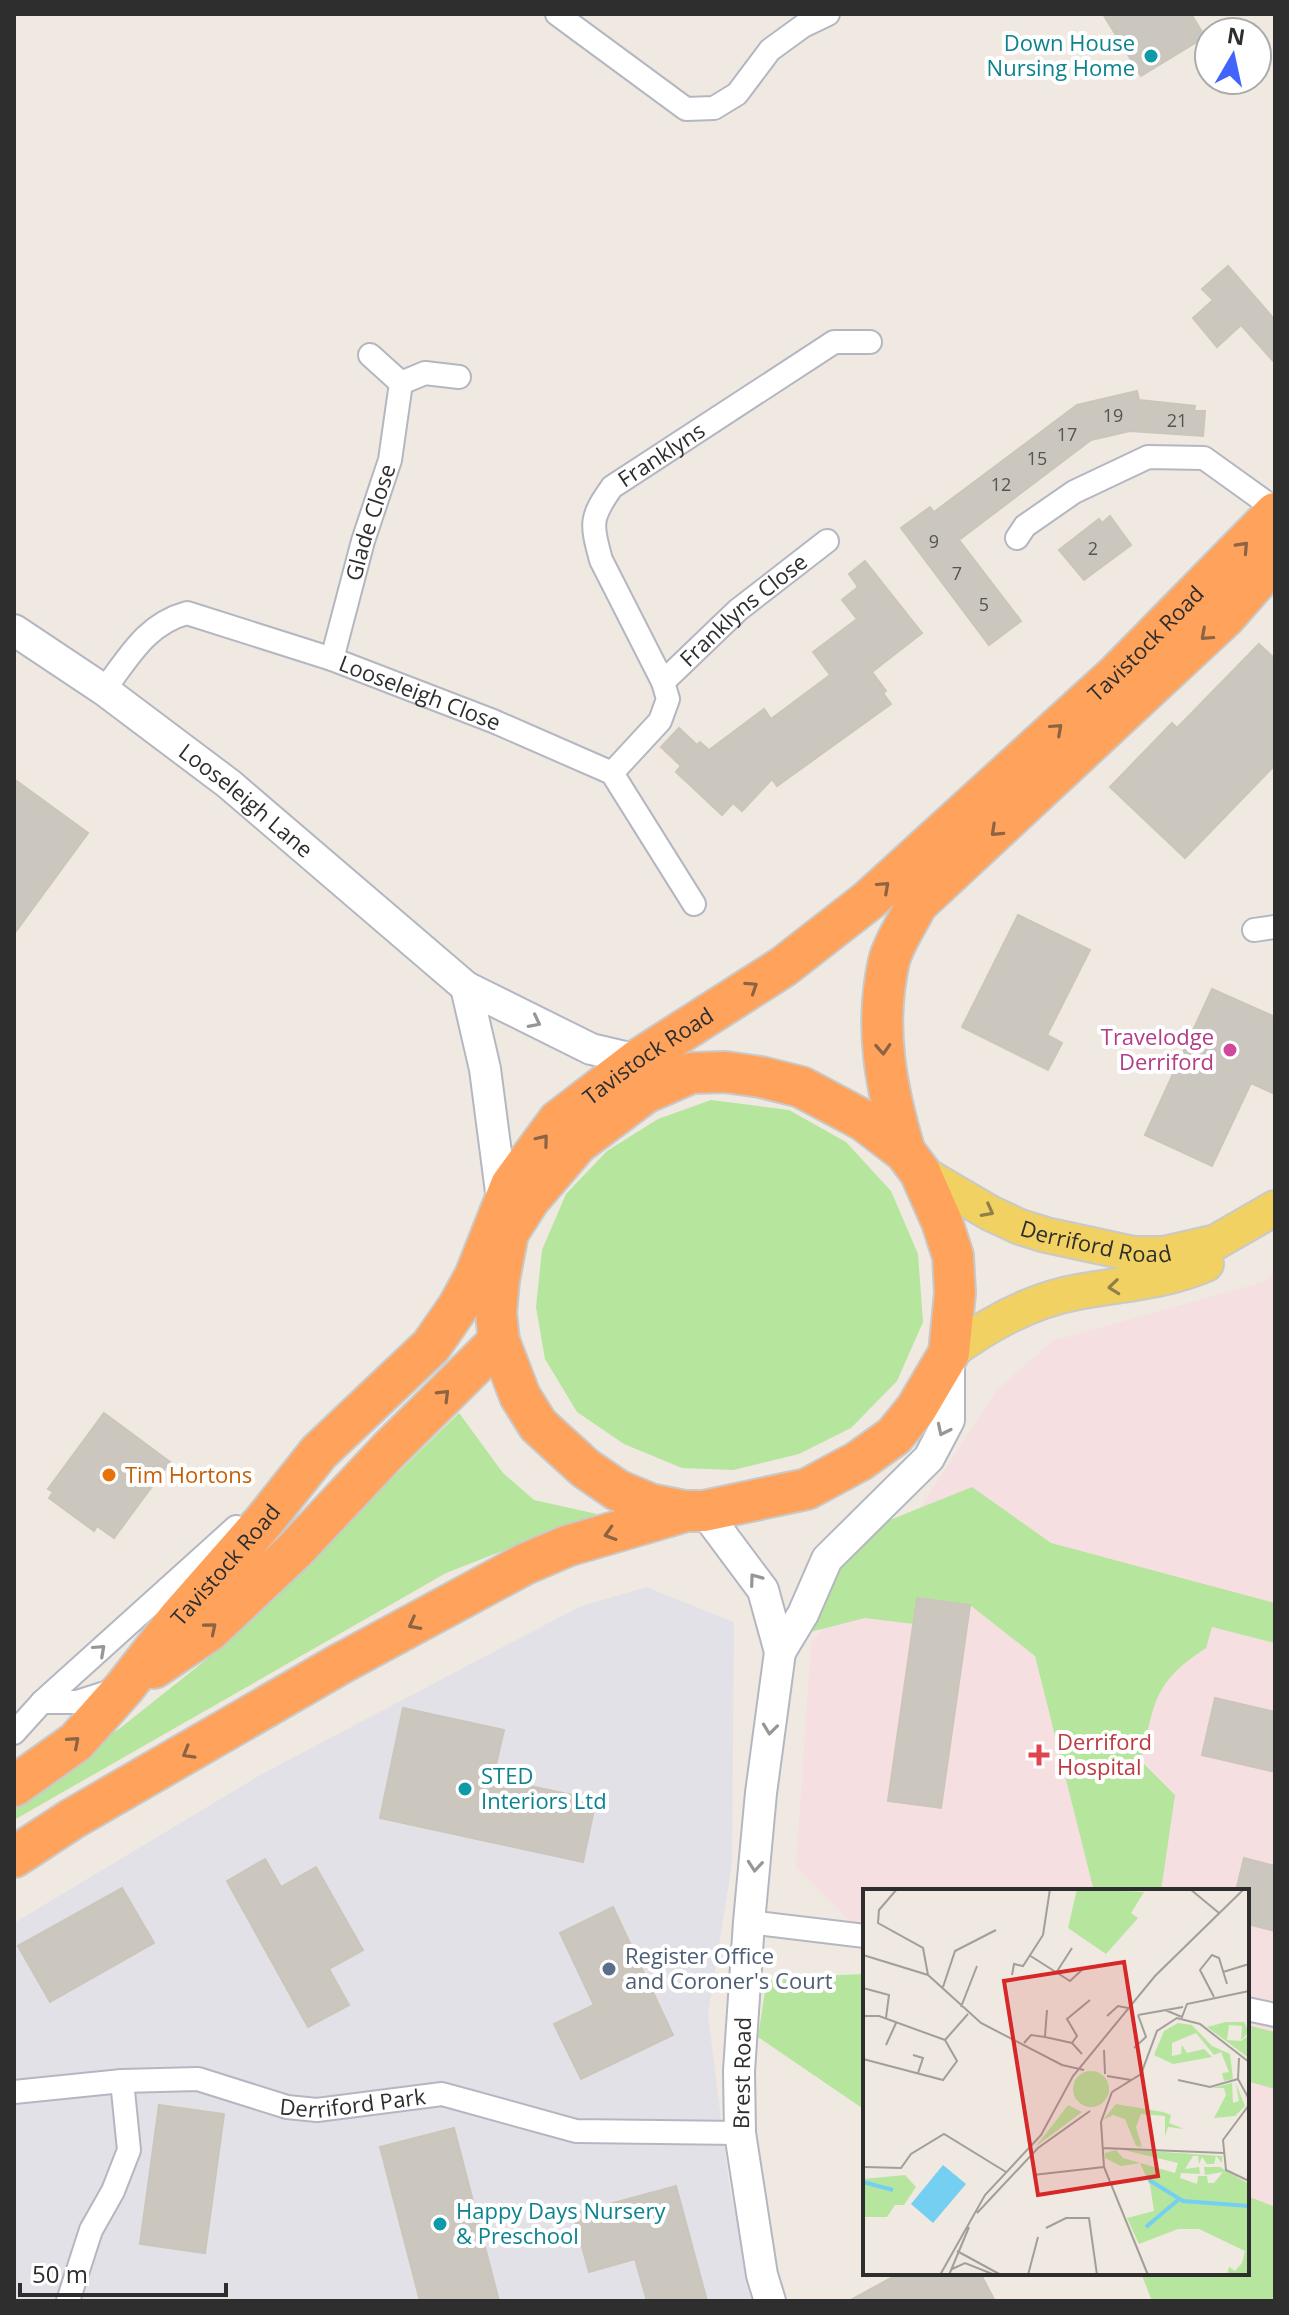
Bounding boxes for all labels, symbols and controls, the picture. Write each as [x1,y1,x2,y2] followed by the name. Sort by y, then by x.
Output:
[1193,16,1273,96] north arrow
[1225,19,1247,51] text: N
[987,27,1135,82] place label: Down House Nursing Home
[1142,47,1160,65] marker: Down House Nursing Home
[1103,403,1123,427] house number: 19
[1167,408,1187,432] house number: 21
[611,415,710,493] street label: Franklyns
[1057,422,1077,446] house number: 17
[1027,446,1047,470] house number: 15
[337,460,402,584] street label: Glade Close
[991,472,1011,496] house number: 12
[929,529,939,553] house number: 9
[1088,536,1098,560] house number: 2
[1234,542,1248,557] one-way arrow
[672,546,813,673] street label: Franklyns Close
[952,561,962,585] house number: 7
[1081,578,1210,708] street label: Tavistock Road
[979,592,989,616] house number: 5
[1201,625,1215,640] one-way arrow
[335,647,506,737] street label: Looseleigh Close
[1048,724,1063,738] one-way arrow
[173,736,320,864] street label: Looseleigh Lane
[991,821,1005,836] one-way arrow
[875,881,889,896] one-way arrow
[743,981,758,996] one-way arrow
[576,999,719,1111] street label: Tavistock Road
[527,1013,542,1028] one-way arrow
[1101,1021,1214,1076] place label: Travelodge Derriford
[1221,1041,1239,1059] marker: Travelodge Derriford
[874,1043,891,1056] one-way arrow
[533,1134,548,1149] one-way arrow
[979,1201,994,1216] one-way arrow
[1017,1212,1174,1269] street label: Derriford Road
[1107,1279,1120,1296] one-way arrow
[435,1390,449,1404] one-way arrow
[937,1421,953,1436] one-way arrow
[125,1459,252,1489] place label: Tim Hortons
[100,1466,118,1484] marker: Tim Hortons
[163,1497,286,1631] street label: Tavistock Road
[604,1525,617,1541] one-way arrow
[750,1573,765,1587] one-way arrow
[408,1615,422,1630] one-way arrow
[202,1623,217,1638] one-way arrow
[91,1645,106,1660] one-way arrow
[762,1722,779,1736] one-way arrow
[1057,1726,1152,1781] place label: Derriford Hospital
[64,1737,79,1752] one-way arrow
[182,1743,197,1759] one-way arrow
[1028,1744,1050,1766] marker: Derriford Hospital
[481,1760,607,1815] place label: STED Interiors Ltd
[456,1780,474,1798] marker: STED Interiors Ltd
[746,1860,763,1873] one-way arrow
[863,1889,1249,2275] inset map
[625,1940,833,1995] place label: Register Office and Coroner's Court
[600,1960,618,1978] marker: Register Office and Coroner's Court
[725,2017,757,2129] street label: Brest Road
[278,2080,428,2124] street label: Derriford Park
[456,2195,666,2250] place label: Happy Days Nursery & Preschool
[431,2215,449,2233] marker: Happy Days Nursery & Preschool
[20,2247,226,2297] scale bar
[32,2257,88,2290] text: 50 m

